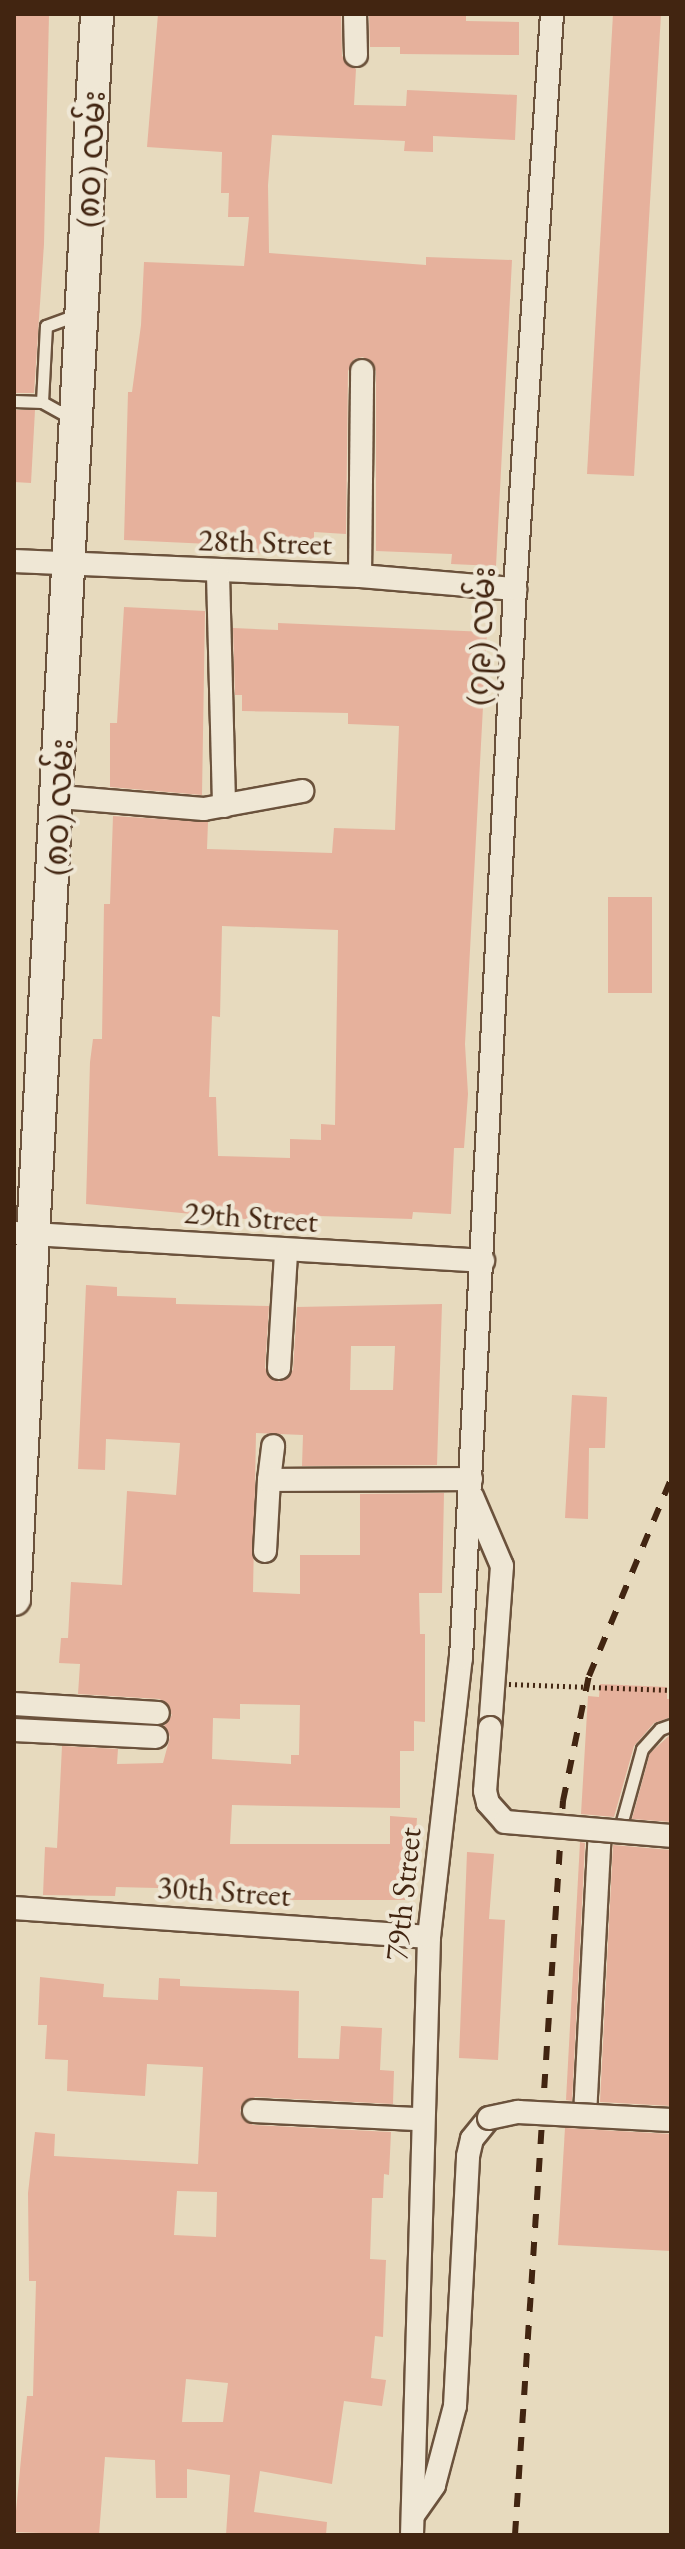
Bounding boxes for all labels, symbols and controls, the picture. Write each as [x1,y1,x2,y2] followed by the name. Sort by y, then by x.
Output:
[68,90,114,228] street label: (၈၀) လမ်း
[197,520,333,564] street label: 28th Street
[458,566,504,706] street label: (၇၉) လမ်း
[36,738,82,876] street label: (၈၀) လမ်း
[183,1193,319,1241] street label: 29th Street
[377,1825,429,1963] street label: 79th Street
[156,1867,292,1915] street label: 30th Street

